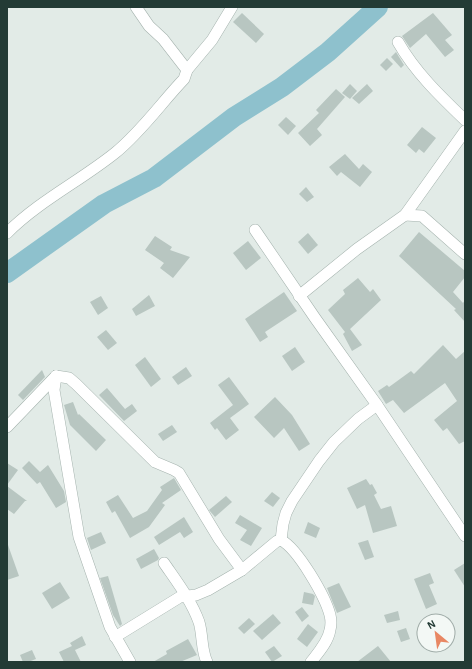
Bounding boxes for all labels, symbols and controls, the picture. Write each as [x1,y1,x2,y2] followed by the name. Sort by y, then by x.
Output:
[416,613,456,653] north arrow
[425,618,437,631] text: N

